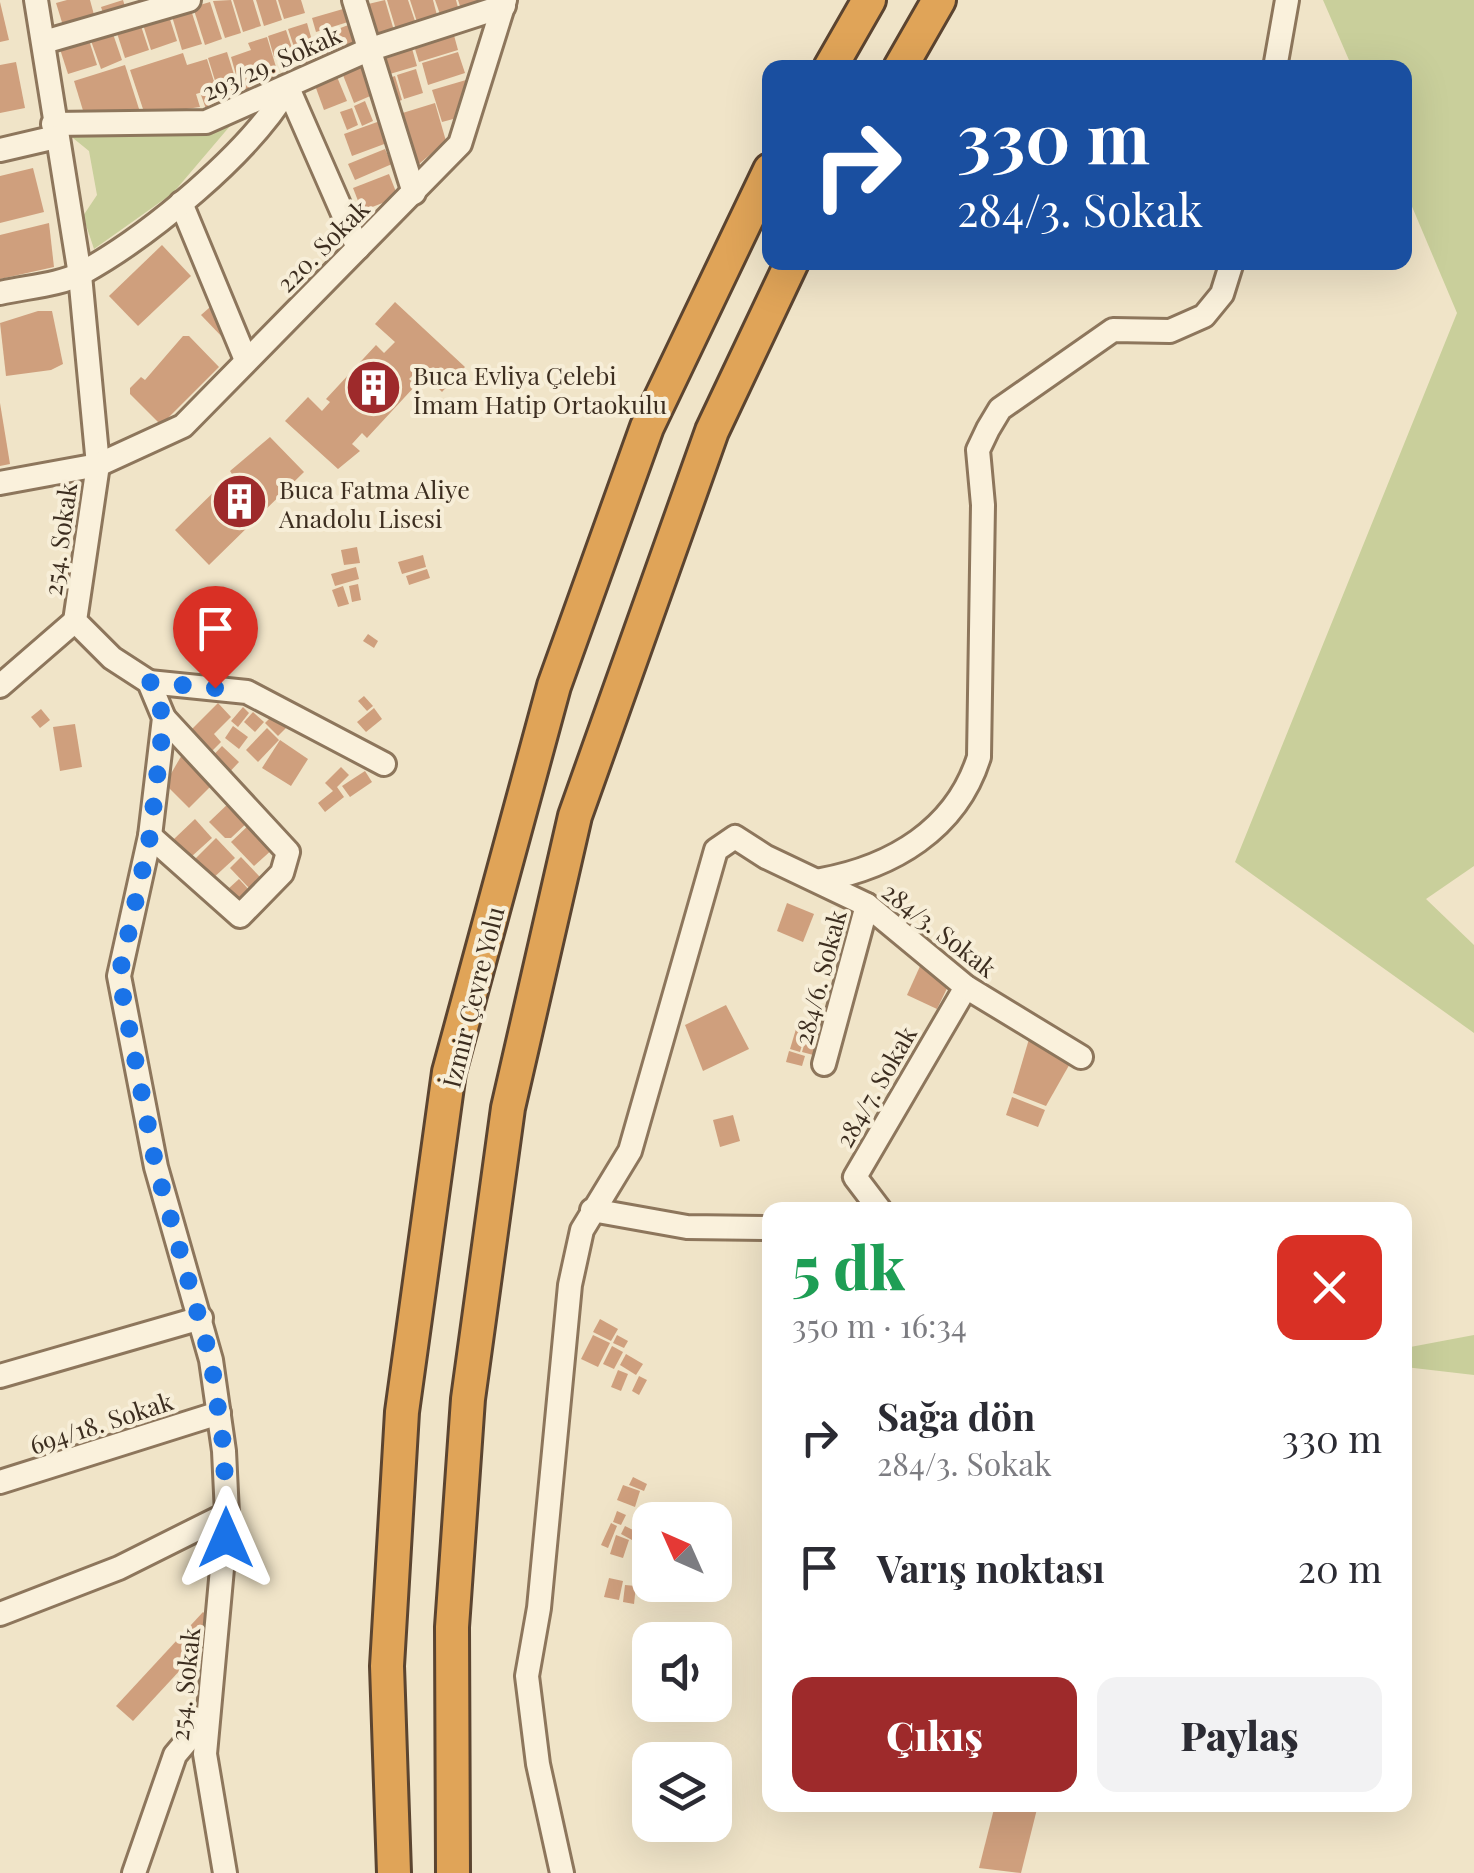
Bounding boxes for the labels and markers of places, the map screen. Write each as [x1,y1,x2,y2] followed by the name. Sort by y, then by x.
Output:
[344,358,404,418] building icon: Buca Evliya Çelebi İmam Hatip Ortaokulu
[413,358,667,420] place label: Buca Evliya Çelebi İmam Hatip Ortaokulu
[210,472,270,532] building icon: Buca Fatma Aliye Anadolu Lisesi
[278,472,470,534] place label: Buca Fatma Aliye Anadolu Lisesi
[173,586,258,689] pin

